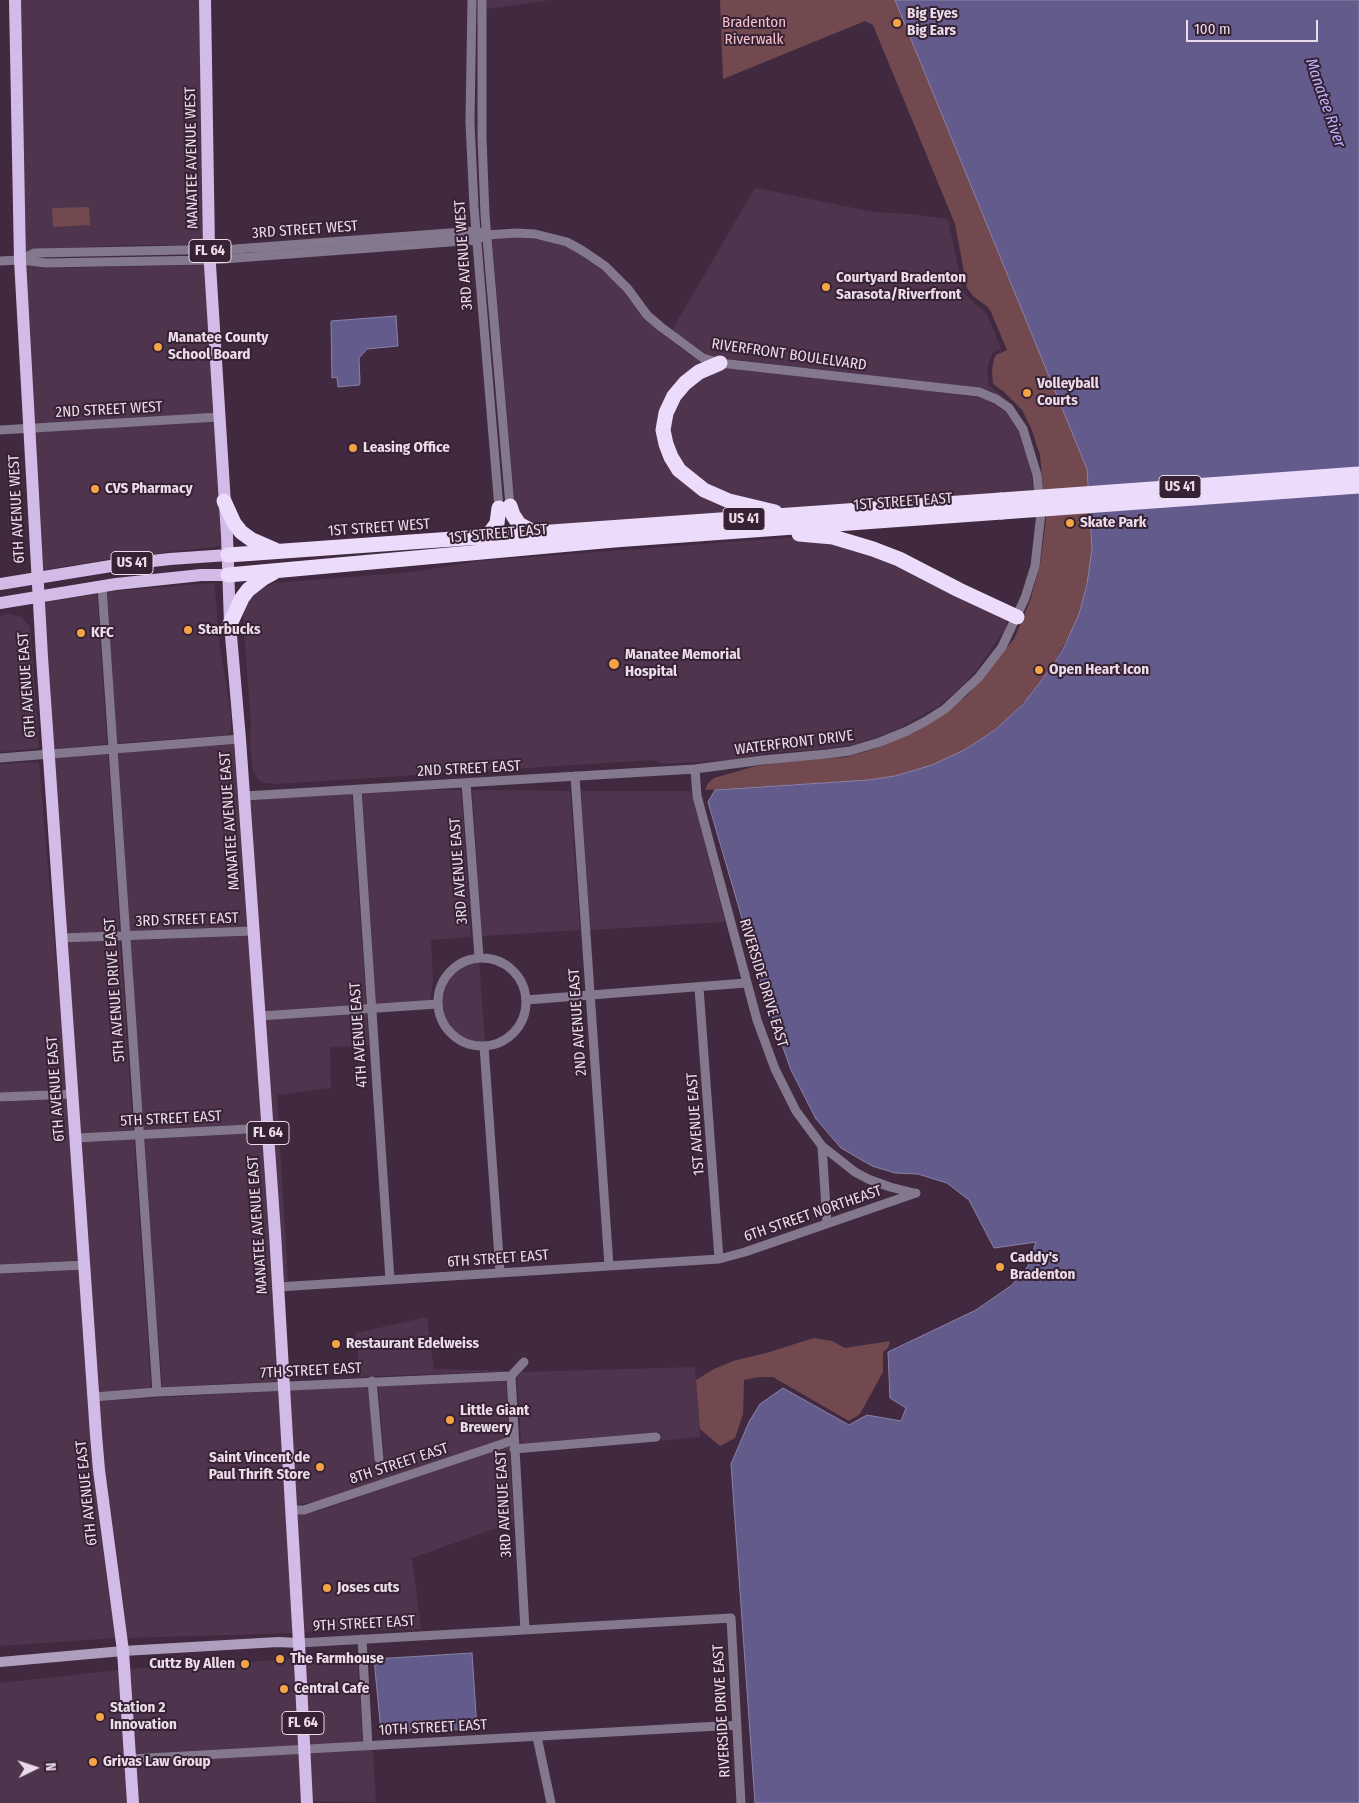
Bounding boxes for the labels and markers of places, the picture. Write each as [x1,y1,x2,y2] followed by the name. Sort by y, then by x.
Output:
[907,5,958,40] place label: Big Eyes Big Ears
[891,17,903,29] marker: Big Eyes Big Ears
[836,269,966,304] place label: Courtyard Bradenton Sarasota/Riverfront
[820,281,832,293] marker: Courtyard Bradenton Sarasota/Riverfront
[168,329,268,364] place label: Manatee County School Board
[152,341,164,353] marker: Manatee County School Board
[1037,375,1099,410] place label: Volleyball Courts
[1021,387,1033,399] marker: Volleyball Courts
[363,439,450,457] place label: Leasing Office
[347,442,359,454] marker: Leasing Office
[105,480,193,498] place label: CVS Pharmacy
[89,483,101,495] marker: CVS Pharmacy
[1080,514,1146,532] place label: Skate Park
[1064,517,1076,529] marker: Skate Park
[198,621,260,639] place label: Starbucks
[91,624,114,642] place label: KFC
[182,624,194,636] marker: Starbucks
[75,627,87,639] marker: KFC
[625,646,741,681] place label: Manatee Memorial Hospital
[607,657,621,671] marker: Manatee Memorial Hospital
[1049,661,1149,679] place label: Open Heart Icon
[1033,664,1045,676] marker: Open Heart Icon
[1010,1249,1075,1284] place label: Caddy's Bradenton
[994,1261,1006,1273] marker: Caddy's Bradenton
[346,1335,479,1353] place label: Restaurant Edelweiss
[330,1338,342,1350] marker: Restaurant Edelweiss
[460,1402,529,1437] place label: Little Giant Brewery
[444,1414,456,1426] marker: Little Giant Brewery
[209,1449,310,1484] place label: Saint Vincent de Paul Thrift Store
[314,1461,326,1473] marker: Saint Vincent de Paul Thrift Store
[337,1579,399,1597] place label: Joses cuts
[321,1582,333,1594] marker: Joses cuts
[290,1650,384,1668] place label: The Farmhouse
[274,1653,286,1665] marker: The Farmhouse
[149,1655,235,1673] place label: Cuttz By Allen
[239,1658,251,1670] marker: Cuttz By Allen
[294,1680,369,1698] place label: Central Cafe
[278,1683,290,1695] marker: Central Cafe
[110,1699,177,1734] place label: Station 2 Innovation
[94,1711,106,1723] marker: Station 2 Innovation
[103,1753,211,1771] place label: Grivas Law Group
[87,1756,99,1768] marker: Grivas Law Group

